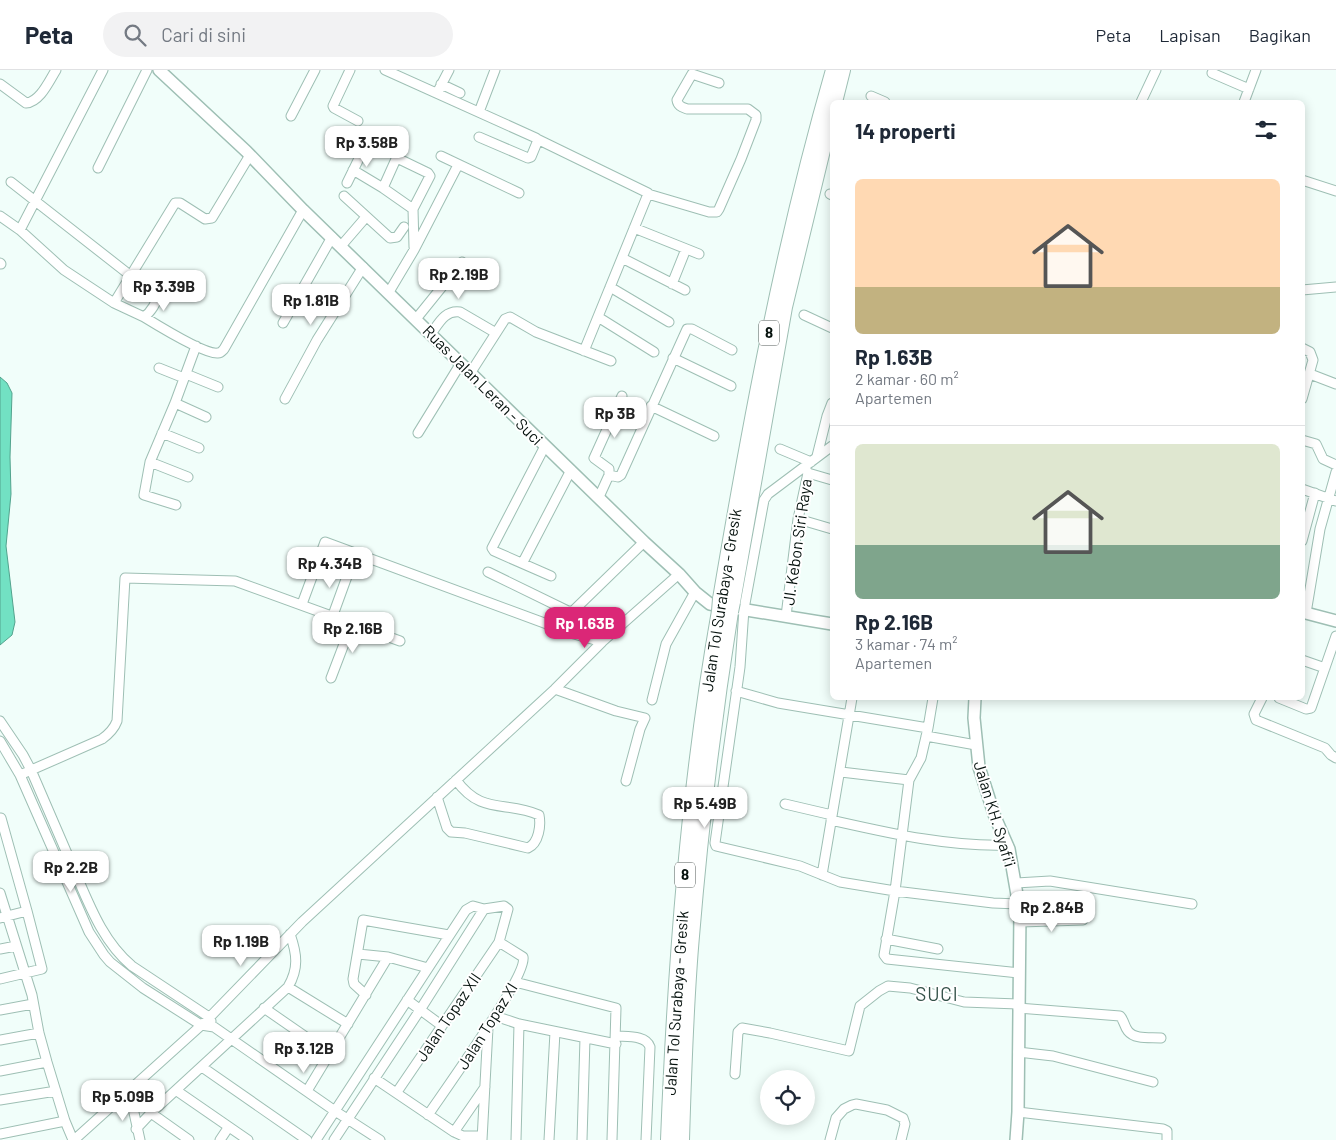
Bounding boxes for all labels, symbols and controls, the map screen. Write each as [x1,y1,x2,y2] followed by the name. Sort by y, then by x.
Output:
[103,12,453,57] search box
[25,20,73,49] text: Peta
[121,21,149,49] icon: search
[161,23,246,46] text: Cari di sini
[1096,24,1131,46] text: Peta
[1159,24,1221,46] text: Lapisan
[1249,24,1311,46] text: Bagikan
[1252,116,1280,144] icon: filters
[855,118,956,143] text: 14 properti
[315,126,419,168] pin: Rp 3.58B
[336,132,398,151] text: Rp 3.58B
[1023,211,1113,301] icon: home
[407,258,511,300] pin: Rp 2.19B
[429,264,489,283] text: Rp 2.19B
[112,270,216,312] pin: Rp 3.39B
[133,276,195,295] text: Rp 3.39B
[259,284,363,326] pin: Rp 1.81B
[283,290,339,309] text: Rp 1.81B
[759,320,779,346] road number: 8
[419,321,547,449] street label: Ruas Jalan Leran - Suci
[855,344,933,369] text: Rp 1.63B
[855,369,959,388] text: 2 kamar · 60 m²
[855,388,932,407] text: Apartemen
[580,396,650,439] pin: Rp 3B
[595,403,635,422] text: Rp 3B
[778,477,815,606] street label: Jl. Kebon Siri Raya
[1023,477,1113,567] icon: home
[697,507,744,693] street label: Jalan Tol Surabaya - Gresik
[278,546,382,589] pin: Rp 4.34B
[298,553,362,572] text: Rp 4.34B
[533,606,637,649] pin: Rp 1.63B
[855,609,933,634] text: Rp 2.16B
[301,612,405,654] pin: Rp 2.16B
[555,613,615,632] text: Rp 1.63B
[323,618,383,637] text: Rp 2.16B
[855,634,958,653] text: 3 kamar · 74 m²
[855,653,932,672] text: Apartemen
[970,759,1021,869] street label: Jalan KH. Syafi'i
[653,786,757,829] pin: Rp 5.49B
[673,793,737,812] text: Rp 5.49B
[25,850,117,893] pin: Rp 2.2B
[44,857,98,876] text: Rp 2.2B
[675,862,695,888] road number: 8
[1000,890,1104,933] pin: Rp 2.84B
[1020,897,1084,916] text: Rp 2.84B
[660,910,691,1096] street label: Jalan Tol Surabaya - Gresik
[189,924,293,967] pin: Rp 1.19B
[213,931,269,950] text: Rp 1.19B
[411,969,485,1065] street label: Jalan Topaz XII
[453,979,521,1073] street label: Jalan Topaz XI
[915,982,959,1005] district label: SUCI
[252,1032,356,1074] pin: Rp 3.12B
[274,1038,334,1057] text: Rp 3.12B
[760,1070,815,1125] map controls
[760,1070,815,1125] button: locate
[71,1080,175,1122] pin: Rp 5.09B
[92,1086,154,1105] text: Rp 5.09B

